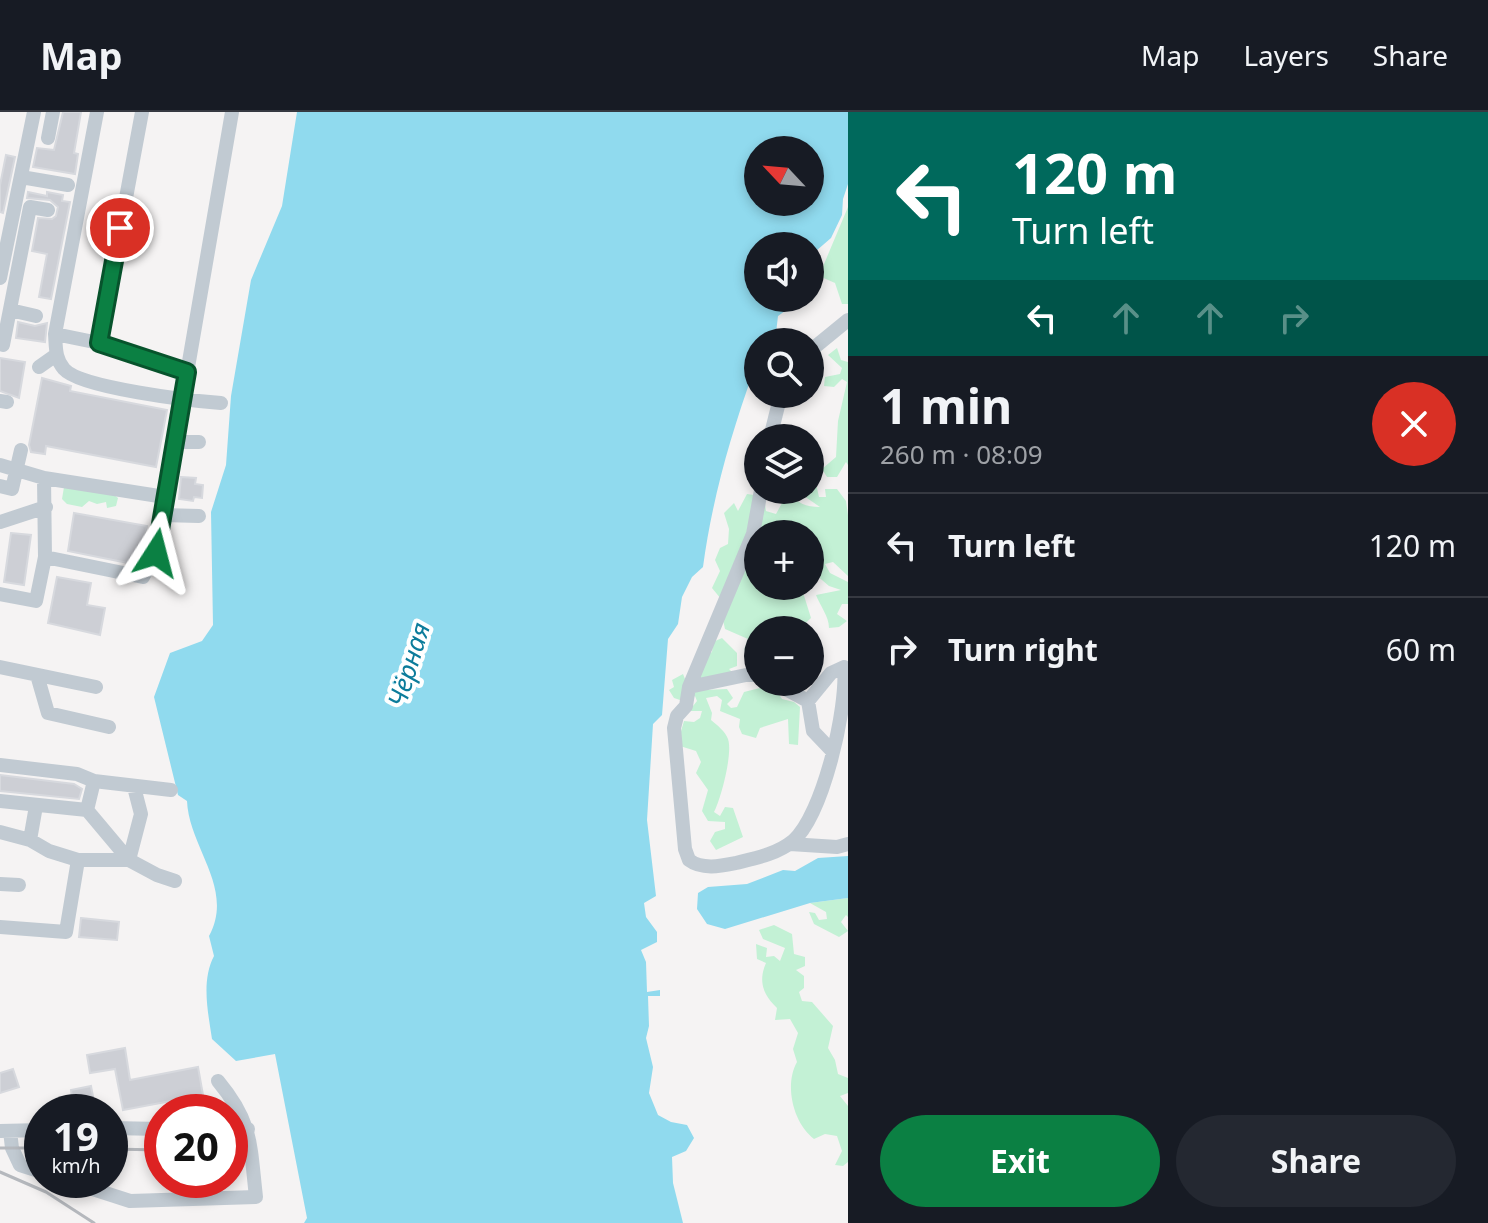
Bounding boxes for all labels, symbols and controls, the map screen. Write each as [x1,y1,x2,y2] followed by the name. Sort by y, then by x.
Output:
[40,29,123,81] text: Map
[1141,36,1199,74] text: Map
[1243,36,1329,74] text: Layers
[1373,36,1448,74] text: Share
[1012,134,1177,210] text: 120 m
[744,136,824,216] north arrow
[744,136,824,696] map controls
[880,144,984,248] icon: left
[86,194,154,262] pin
[98,206,142,250] icon: arrive
[1012,206,1154,255] text: Turn left
[744,232,824,312] button: sound
[1020,296,1064,340] icon: left
[1104,296,1148,340] icon: ahead
[1188,296,1232,340] icon: ahead
[1272,296,1316,340] icon: right
[744,328,824,408] button: search
[880,373,1012,438] text: 1 min
[1372,382,1456,466] button: close
[744,424,824,504] button: layers
[880,436,1043,472] text: 260 m · 08:09
[114,511,198,595] position arrow
[744,520,824,600] button: +
[880,523,924,567] icon: left
[948,525,1076,566] text: Turn left
[1369,525,1456,566] text: 120 m
[744,616,824,696] button: −
[378,618,438,711] water label: Чёрная
[880,627,924,671] icon: right
[948,629,1098,670] text: Turn right
[1386,629,1456,670] text: 60 m
[144,1094,248,1198] speed limit sign: 20
[53,1108,99,1163] text: 19
[880,1115,1160,1207] button: Exit
[1176,1115,1456,1207] button: Share
[51,1152,101,1179] text: km/h

